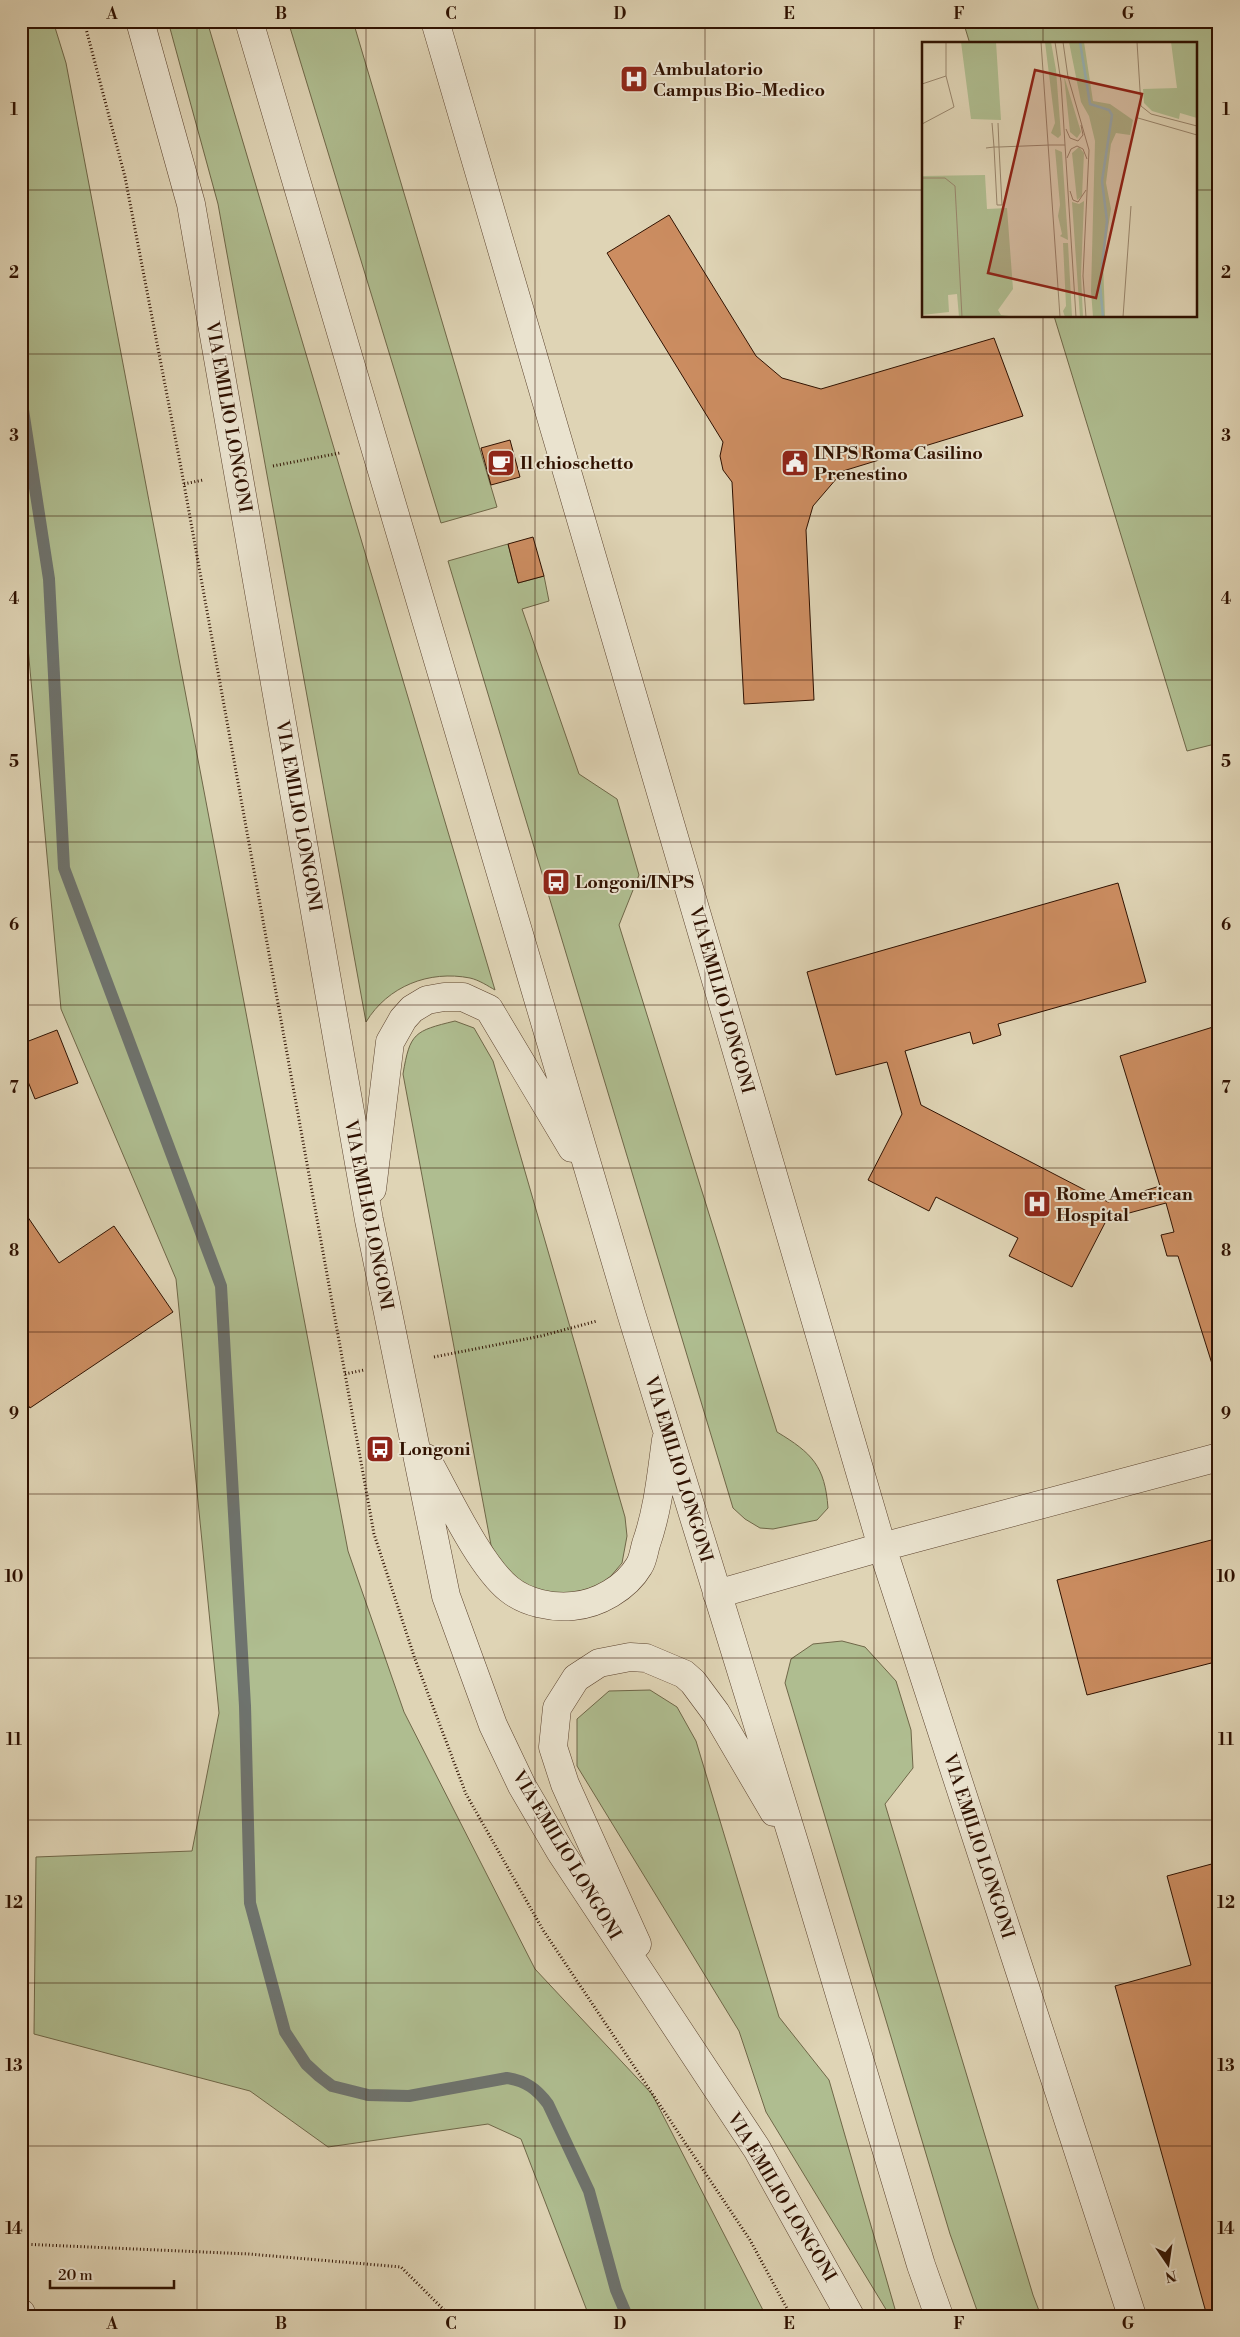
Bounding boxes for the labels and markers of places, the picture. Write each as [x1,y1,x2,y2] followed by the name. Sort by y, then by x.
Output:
[652,58,825,102] place label: Ambulatorio Campus Bio-Medico
[619,64,649,94] hospital icon: Ambulatorio Campus Bio-Medico
[814,442,983,486] place label: INPS Roma Casilino Prenestino
[486,448,516,478] cafe icon: Il chioschetto
[780,448,810,478] public building icon: INPS Roma Casilino Prenestino
[520,452,634,475] place label: Il chioschetto
[541,867,571,897] bus stop icon: Longoni/INPS
[575,871,694,894] place label: Longoni/INPS
[1056,1183,1193,1227] place label: Rome American Hospital
[1022,1189,1052,1219] hospital icon: Rome American Hospital
[365,1434,395,1464] bus stop icon: Longoni
[399,1438,471,1461] place label: Longoni

